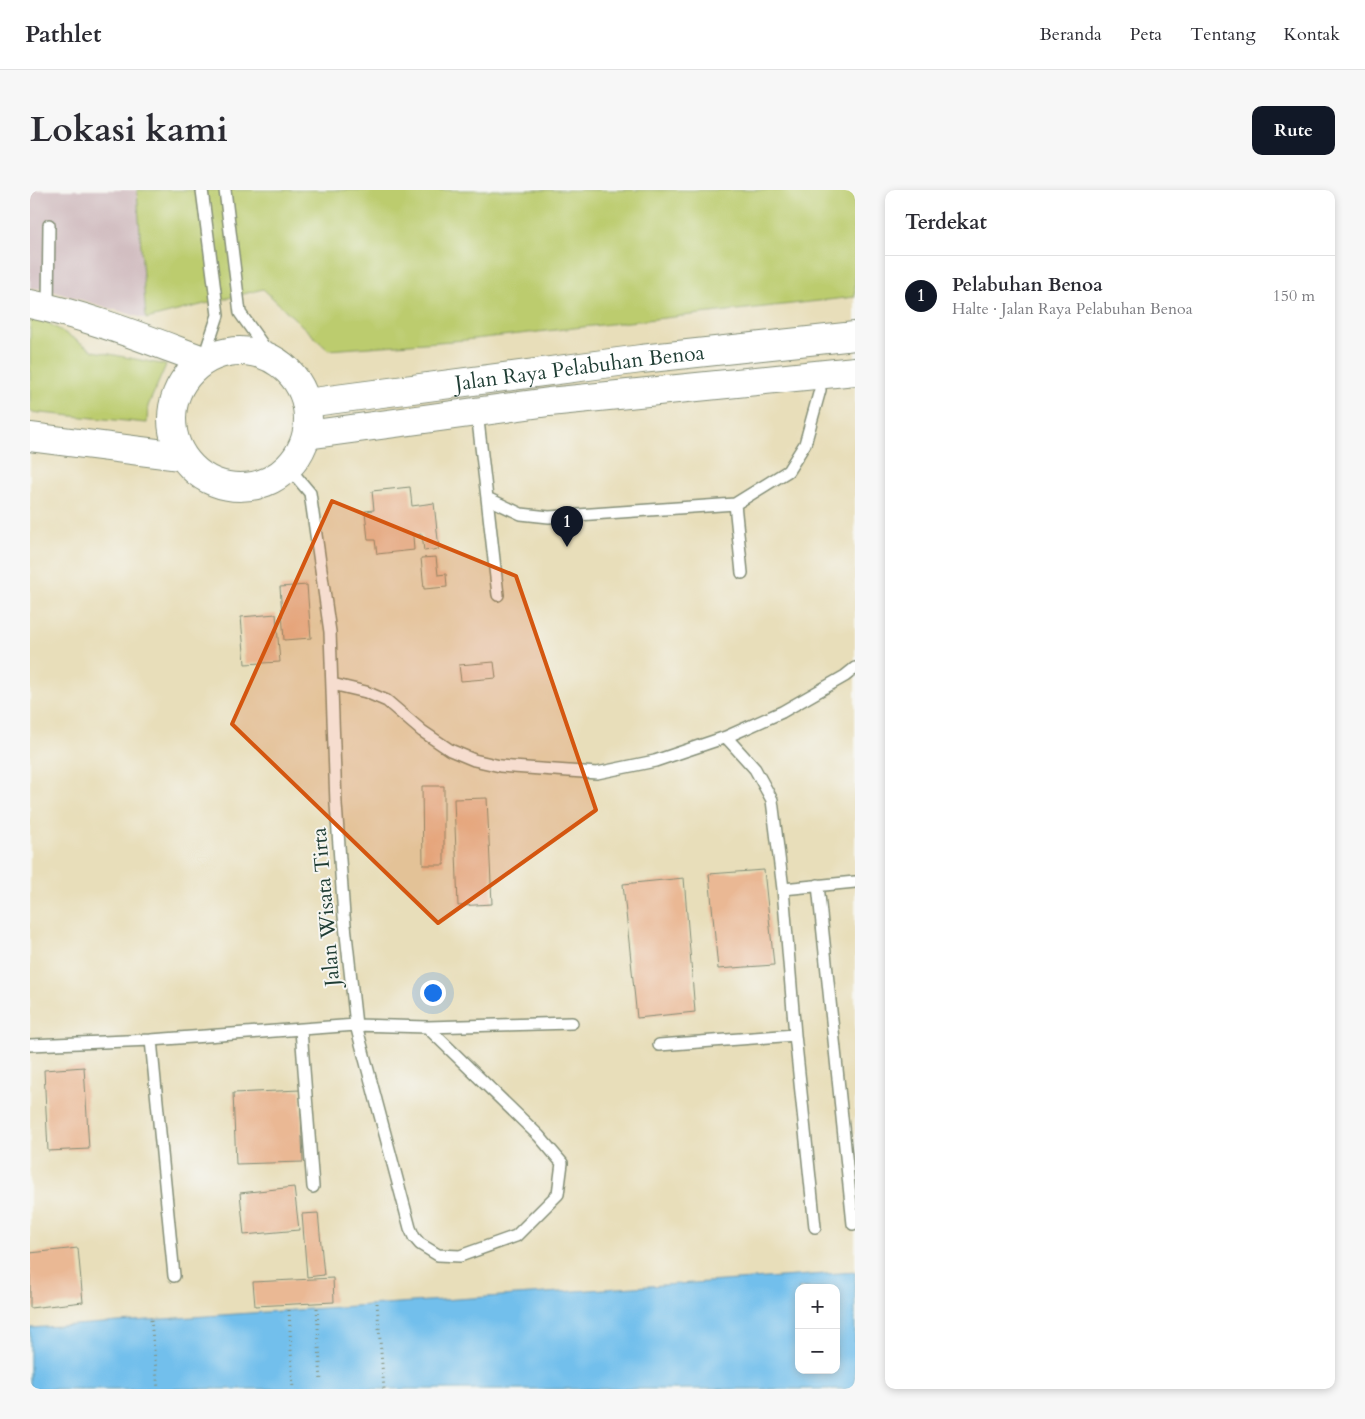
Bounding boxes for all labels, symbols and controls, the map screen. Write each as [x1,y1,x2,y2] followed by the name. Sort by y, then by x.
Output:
[25,18,102,51] text: Pathlet
[1040,22,1102,47] text: Beranda
[1130,22,1162,47] text: Peta
[1190,22,1256,47] text: Tentang
[1284,22,1340,47] text: Kontak
[30,106,228,154] text: Lokasi kami
[1252,106,1335,155] button: Rute
[905,208,987,237] text: Terdekat
[952,272,1103,298] text: Pelabuhan Benoa
[917,285,925,307] text: 1
[1273,285,1315,307] text: 150 m
[952,298,1193,320] text: Halte · Jalan Raya Pelabuhan Benoa
[450,338,706,398] street label: Jalan Raya Pelabuhan Benoa
[551,506,583,547] pin: 1
[305,826,348,991] street label: Jalan Wisata Tirta
[420,980,446,1006] your location
[795,1284,840,1374] map controls
[795,1284,840,1329] button: +
[795,1329,840,1374] button: −

